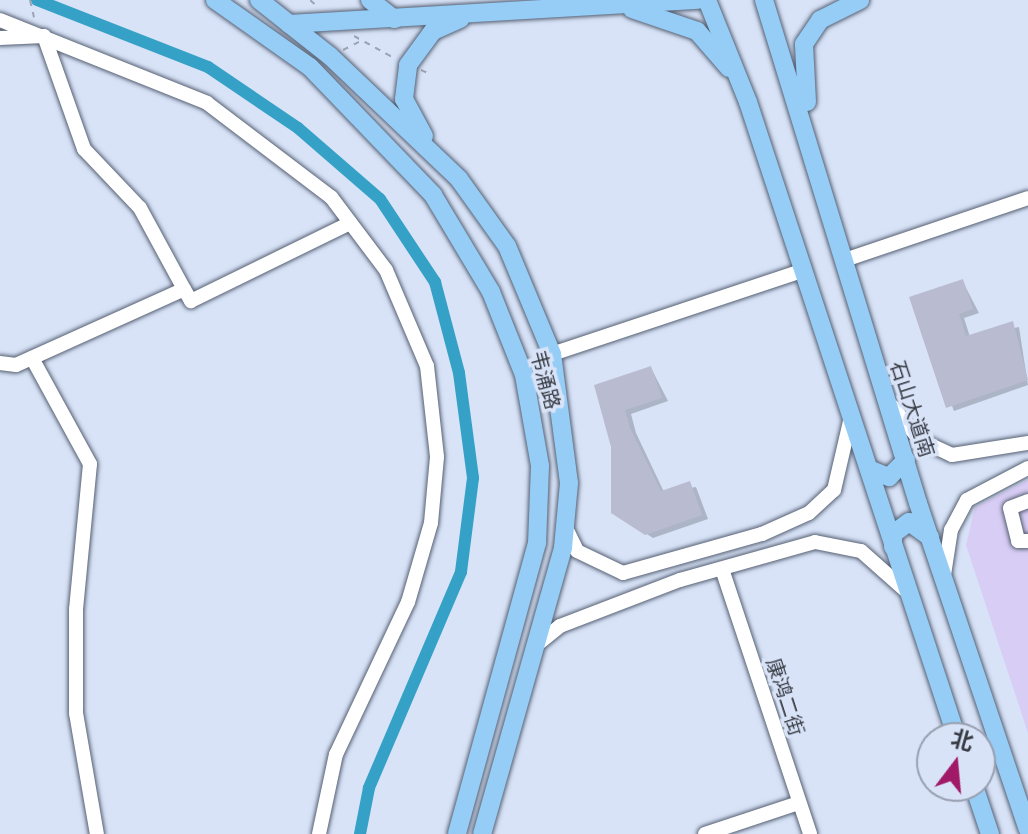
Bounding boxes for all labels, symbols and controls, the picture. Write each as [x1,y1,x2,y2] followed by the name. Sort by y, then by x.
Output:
[526,348,564,412] street label: 韦涌路
[885,358,939,460] street label: 石山大道南
[761,655,809,739] street label: 康鸿二街
[916,722,996,802] north arrow
[948,724,976,756] text: 北

